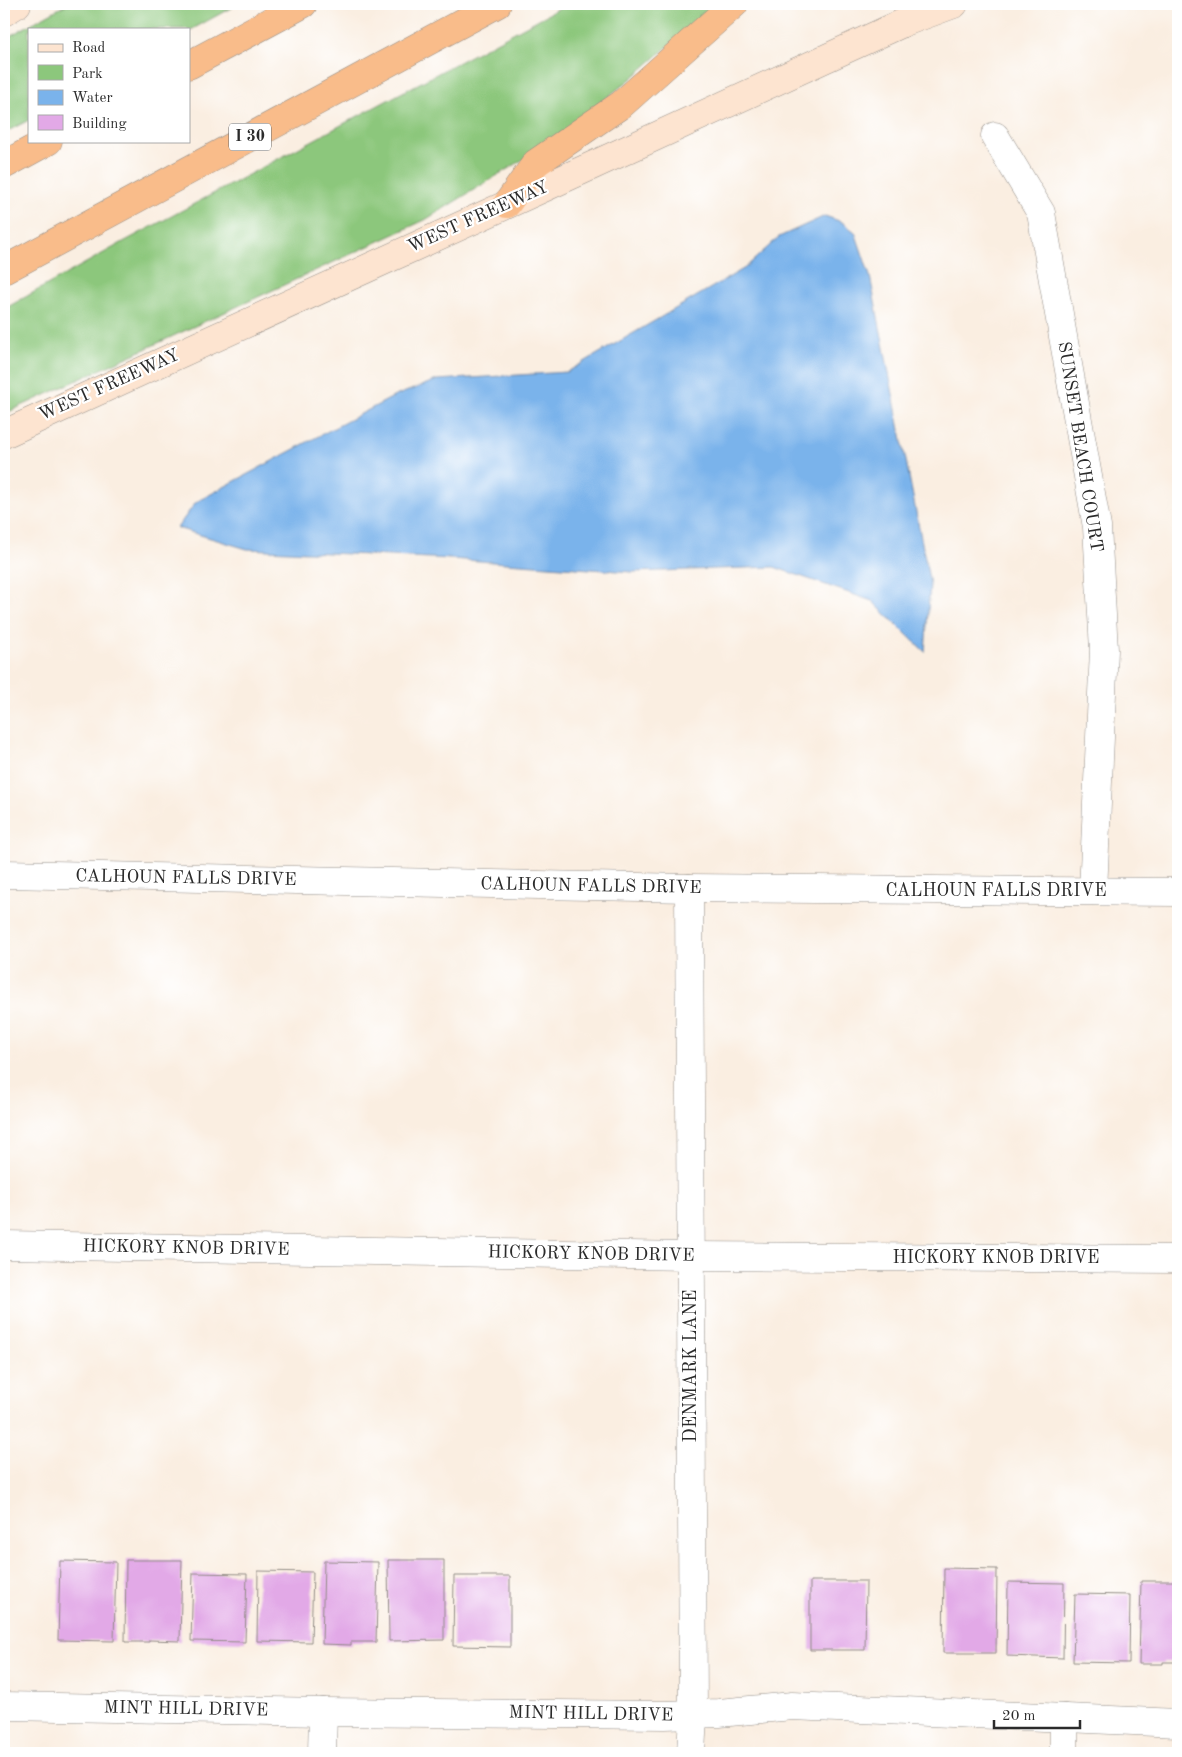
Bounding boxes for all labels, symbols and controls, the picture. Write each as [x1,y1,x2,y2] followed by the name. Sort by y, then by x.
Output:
[28,28,190,142] legend
[72,41,106,56] text: Road
[72,67,103,82] text: Park
[72,91,113,106] text: Water
[72,117,127,132] text: Building
[229,124,271,150] road number: I 30
[405,178,551,256] street label: WEST FREEWAY
[1054,340,1106,554] street label: SUNSET BEACH COURT
[36,346,182,424] street label: WEST FREEWAY
[75,867,297,889] street label: CALHOUN FALLS DRIVE
[480,875,702,897] street label: CALHOUN FALLS DRIVE
[885,882,1107,900] street label: CALHOUN FALLS DRIVE
[82,1237,290,1259] street label: HICKORY KNOB DRIVE
[487,1243,695,1265] street label: HICKORY KNOB DRIVE
[893,1249,1099,1267] street label: HICKORY KNOB DRIVE
[682,1290,700,1442] street label: DENMARK LANE
[994,1697,1081,1729] scale bar
[104,1699,268,1719] street label: MINT HILL DRIVE
[509,1704,673,1724] street label: MINT HILL DRIVE
[1002,1709,1036,1724] text: 20 m

